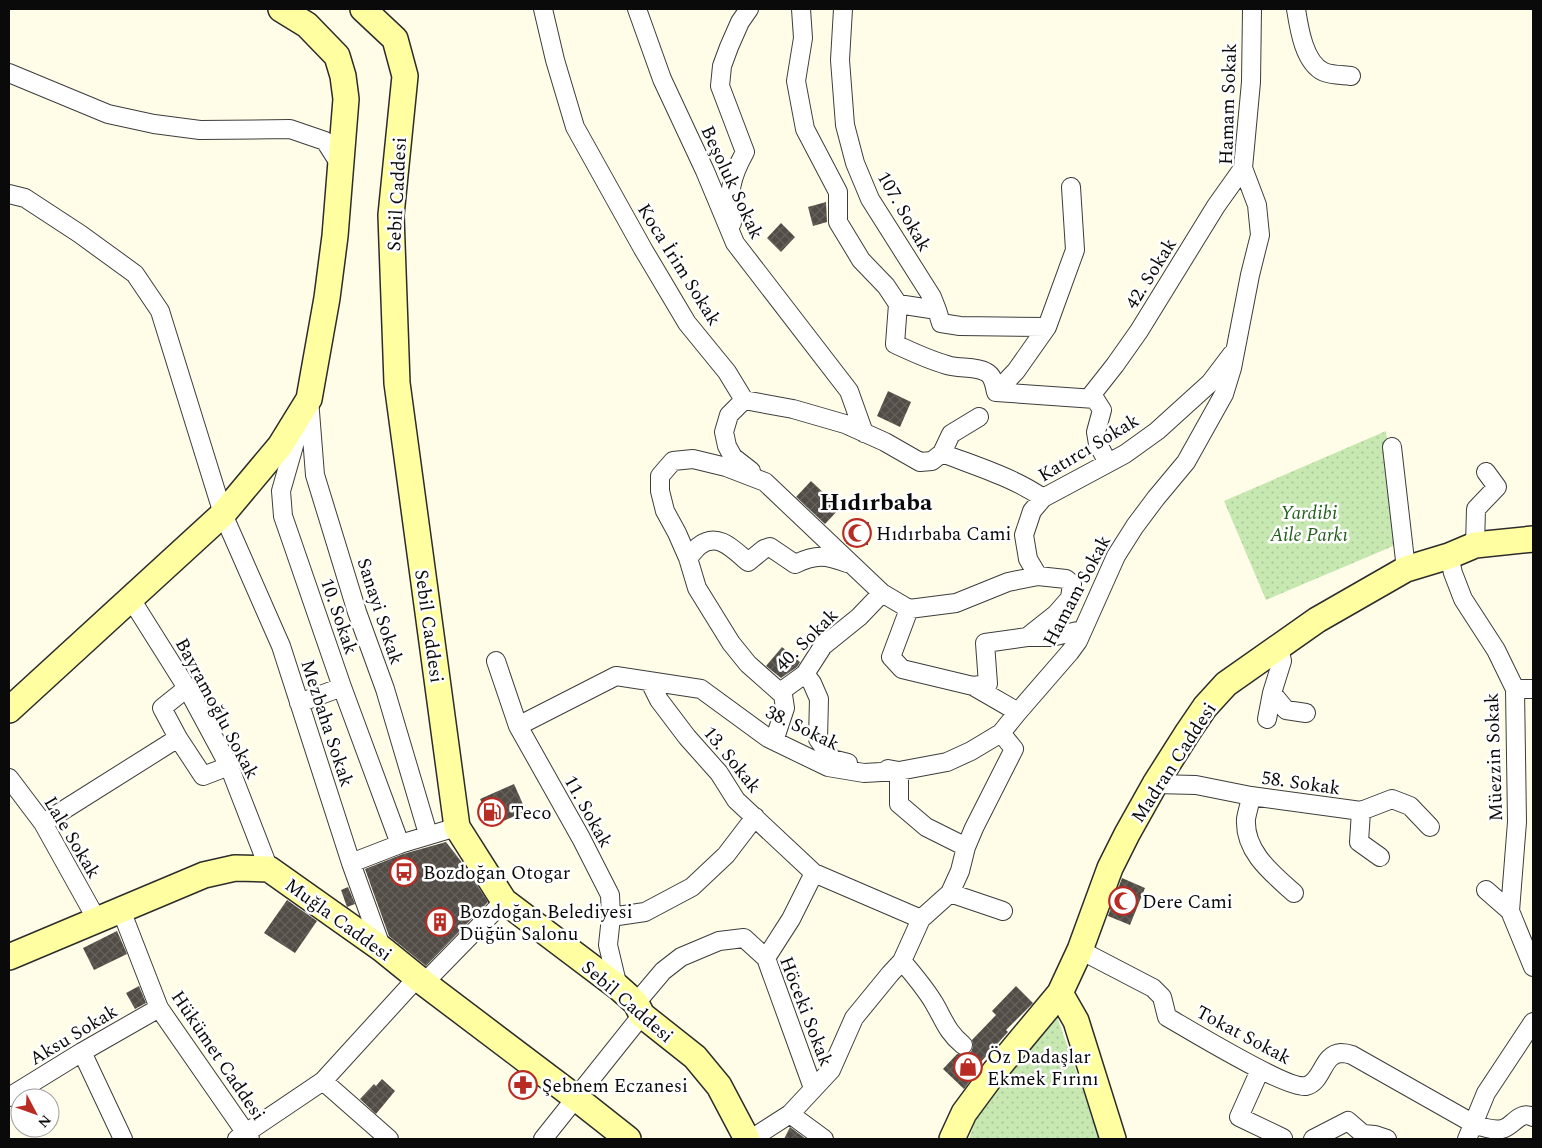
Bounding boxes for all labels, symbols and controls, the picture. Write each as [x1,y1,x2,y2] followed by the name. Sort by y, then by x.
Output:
[1212,42,1245,166] street label: Hamam Sokak
[693,121,771,245] street label: Beşoluk Sokak
[380,136,415,252] street label: Sebil Caddesi
[869,166,939,258] street label: 107. Sokak
[629,198,728,332] street label: Koca İrim Sokak
[1118,232,1185,315] street label: 42. Sokak
[1033,406,1145,490] street label: Katırcı Sokak
[820,485,933,521] district label: Hıdırbaba
[1269,499,1348,550] park label: Yardibi Aile Parkı
[842,518,872,548] mosque icon: Hıdırbaba Cami
[876,520,1011,549] place label: Hıdırbaba Cami
[1036,530,1119,651] street label: Hamam Sokak
[349,554,411,669] street label: Sanayi Sokak
[406,568,451,685] street label: Sebil Caddesi
[312,574,365,659] street label: 10. Sokak
[769,601,846,678] street label: 40. Sokak
[167,633,266,785] street label: Bayramoğlu Sokak
[292,656,361,791] street label: Mezbaha Sokak
[1478,692,1511,822] street label: Müezzin Sokak
[1124,697,1224,829] street label: Madran Caddesi
[760,698,845,759] street label: 38. Sokak
[696,720,768,800] street label: 13. Sokak
[1259,764,1342,803] street label: 58. Sokak
[556,770,620,854] street label: 11. Sokak
[36,791,108,885] street label: Lale Sokak
[477,797,507,827] fuel station icon: Teco
[511,799,551,828] place label: Teco
[389,857,419,887] bus stop icon: Bozdoğan Otogar
[423,859,571,888] place label: Bozdoğan Otogar
[278,871,398,969] street label: Muğla Caddesi
[1108,886,1138,916] mosque icon: Dere Cami
[1142,888,1233,917] place label: Dere Cami
[459,898,633,949] place label: Bozdoğan Belediyesi Düğün Salonu
[425,907,455,937] building icon: Bozdoğan Belediyesi Düğün Salonu
[771,952,840,1071] street label: Höceki Sokak
[574,954,680,1051] street label: Sebil Caddesi
[163,985,272,1127] street label: Hükümet Caddesi
[24,997,124,1073] street label: Aksu Sokak
[1191,998,1296,1073] street label: Tokat Sokak
[987,1043,1099,1094] place label: Öz Dadaşlar Ekmek Fırını
[953,1052,983,1082] shop icon: Öz Dadaşlar Ekmek Fırını
[508,1070,538,1100] pharmacy icon: Şebnem Eczanesi
[542,1072,688,1101] place label: Şebnem Eczanesi
[10,1088,60,1138] north arrow
[33,1110,56,1132] text: N

